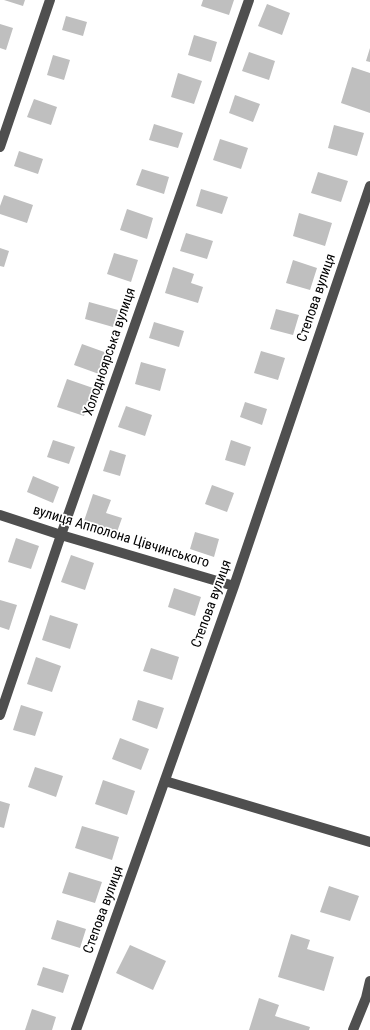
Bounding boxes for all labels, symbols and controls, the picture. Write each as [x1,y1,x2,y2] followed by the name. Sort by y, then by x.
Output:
[294,252,340,344] street label: Степова вулиця
[80,286,140,418] street label: Холодноярська вулиця
[31,502,211,572] street label: вулиця Апполона Цівчинського
[188,558,236,650] street label: Степова вулиця
[80,864,128,956] street label: Степова вулиця

